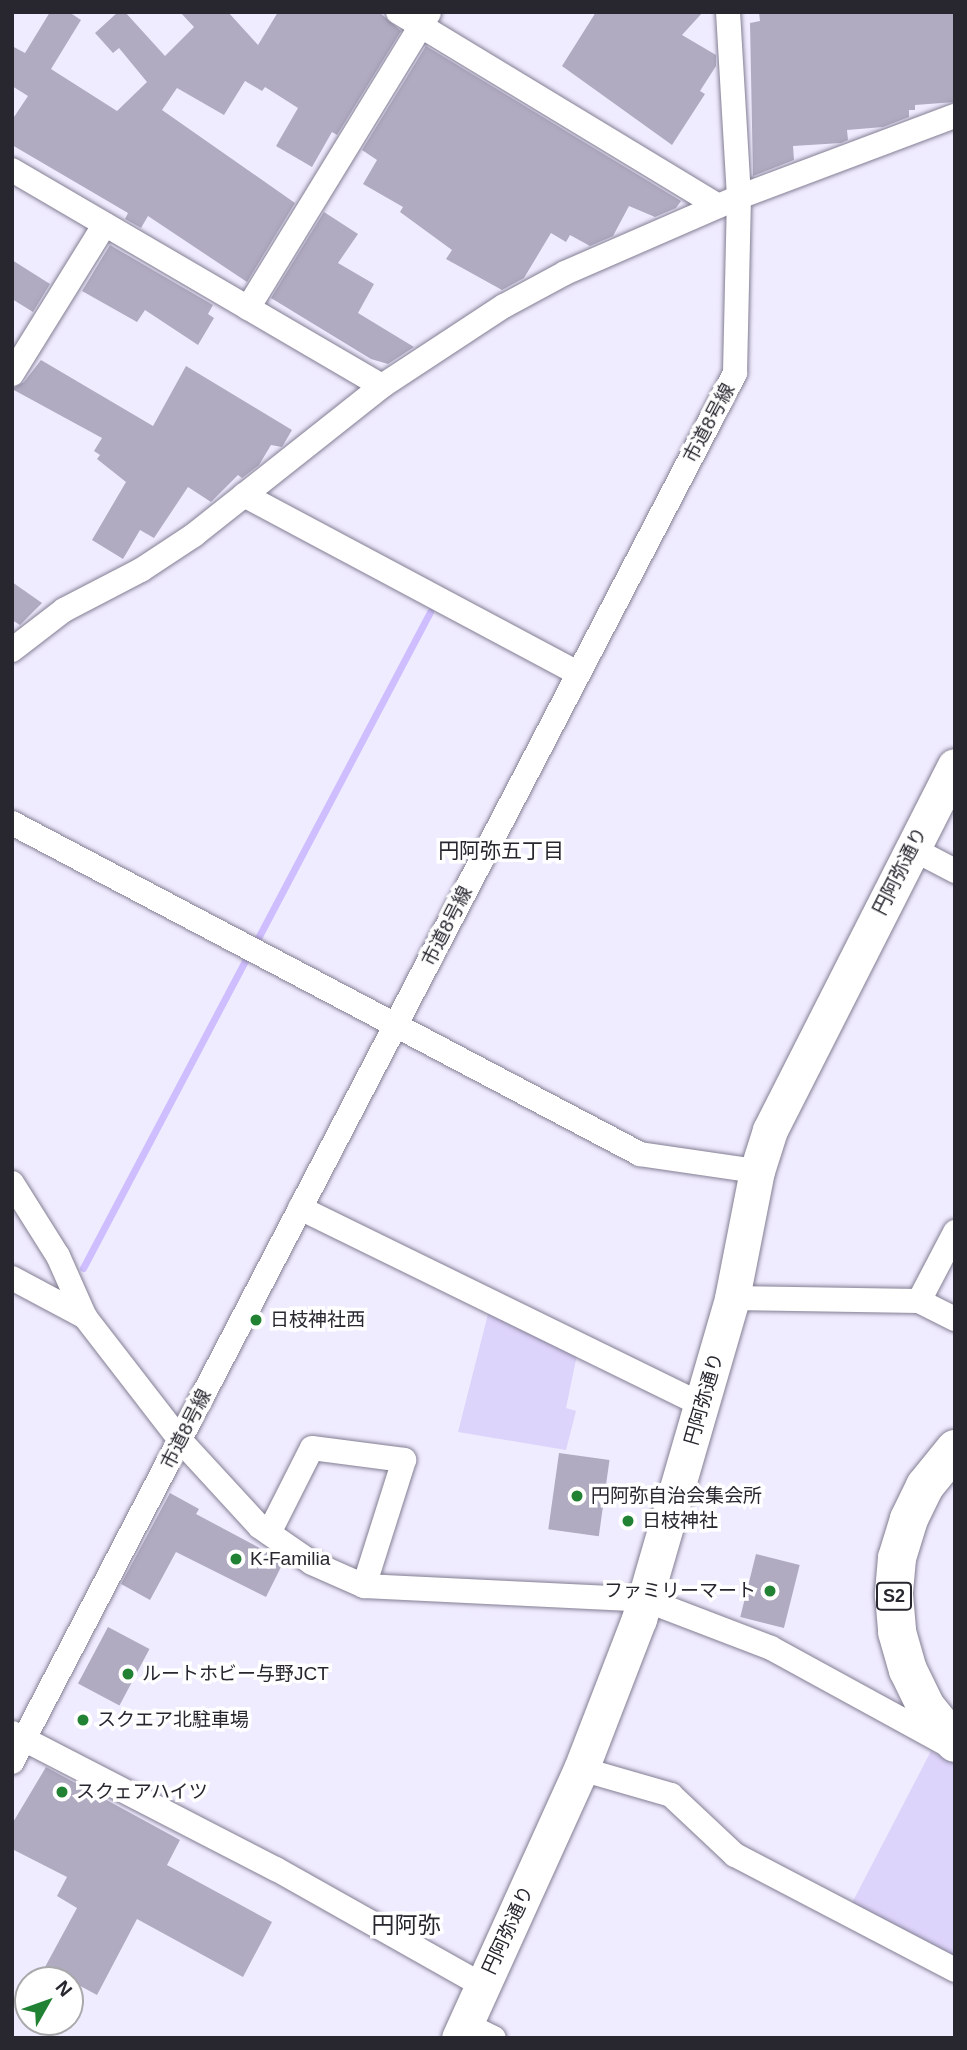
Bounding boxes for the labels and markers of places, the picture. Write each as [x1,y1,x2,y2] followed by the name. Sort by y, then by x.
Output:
[270,1309,365,1331] place label: 日枝神社西
[248,1312,264,1328] marker: 日枝神社西
[591,1485,762,1507] place label: 円阿弥自治会集会所
[569,1488,585,1504] marker: 円阿弥自治会集会所
[642,1510,718,1532] place label: 日枝神社
[620,1513,636,1529] marker: 日枝神社
[250,1548,330,1570] place label: K-Familia
[228,1551,244,1567] marker: K-Familia
[604,1580,756,1602] place label: ファミリーマート
[762,1583,778,1599] marker: ファミリーマート
[142,1663,329,1685] place label: ルートホビー与野JCT
[120,1666,136,1682] marker: ルートホビー与野JCT
[97,1709,249,1731] place label: スクエア北駐車場
[75,1712,91,1728] marker: スクエア北駐車場
[76,1781,209,1803] place label: スクェアハイツ
[54,1784,70,1800] marker: スクェアハイツ

